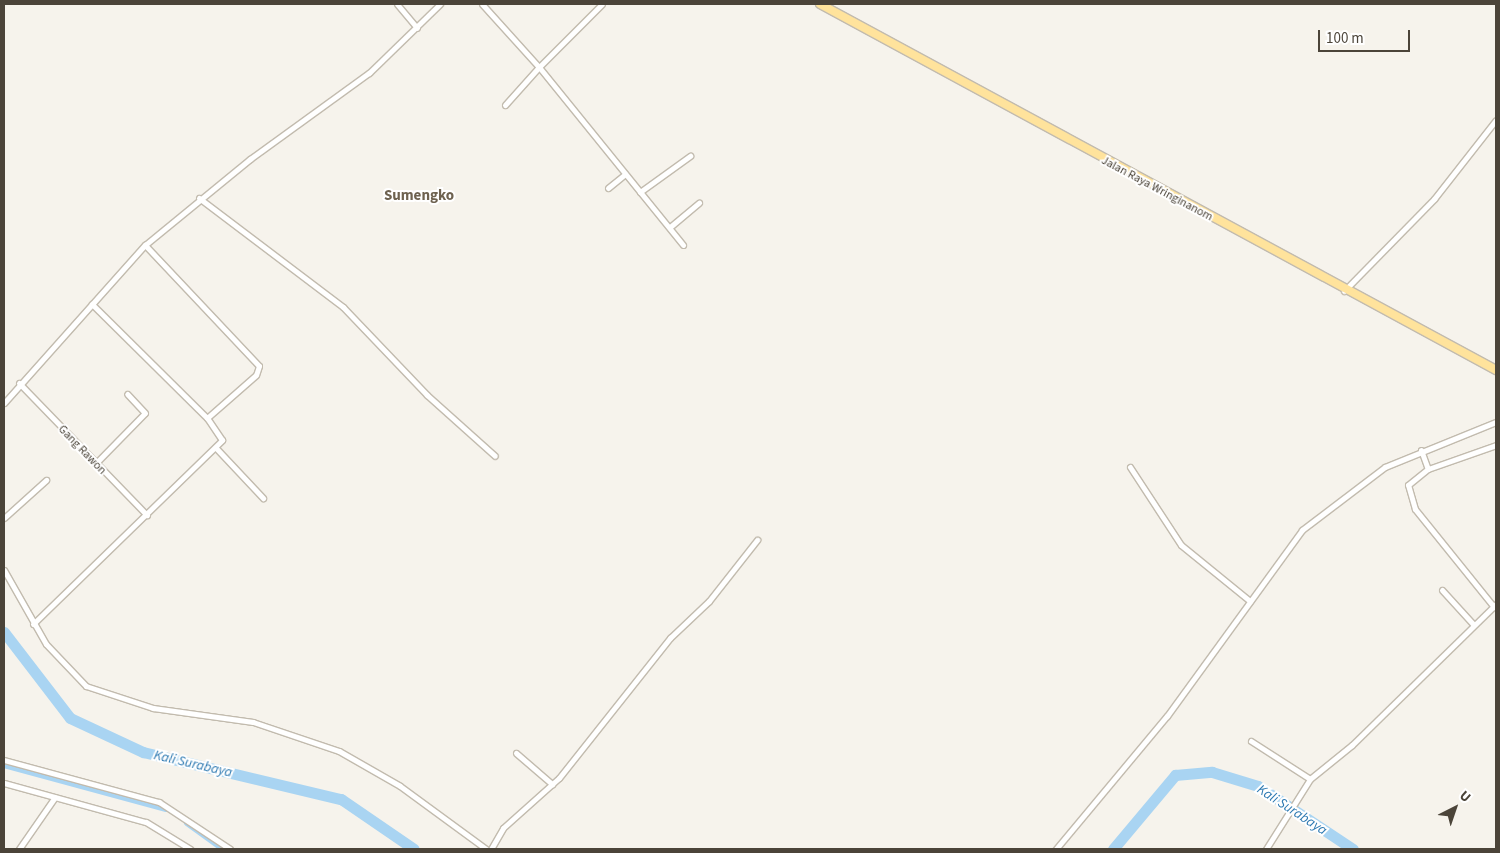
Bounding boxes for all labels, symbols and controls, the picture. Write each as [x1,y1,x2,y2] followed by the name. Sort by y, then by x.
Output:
[1320,20,1412,52] scale bar
[1326,28,1364,49] text: 100 m
[1099,153,1215,225] street label: Jalan Raya Wringinanom
[384,187,454,205] district label: Sumengko
[55,422,109,478] street label: Gang Rawon
[152,747,234,781] water label: Kali Surabaya
[1254,781,1330,839] water label: Kali Surabaya
[1430,783,1480,833] north arrow
[1455,786,1475,807] text: U

